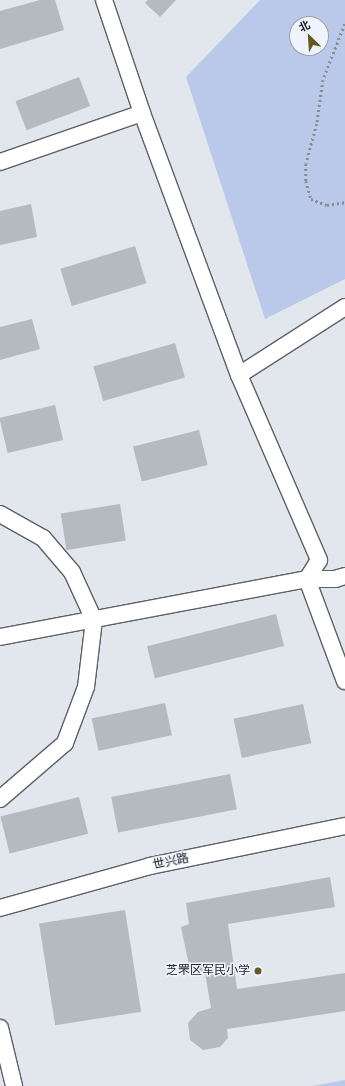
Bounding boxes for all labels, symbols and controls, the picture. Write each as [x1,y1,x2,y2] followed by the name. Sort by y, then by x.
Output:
[289,16,329,56] north arrow
[296,17,312,35] text: 北
[152,851,190,873] street label: 世兴路
[166,964,250,978] place label: 芝罘区军民小学
[253,966,263,976] marker: 芝罘区军民小学

